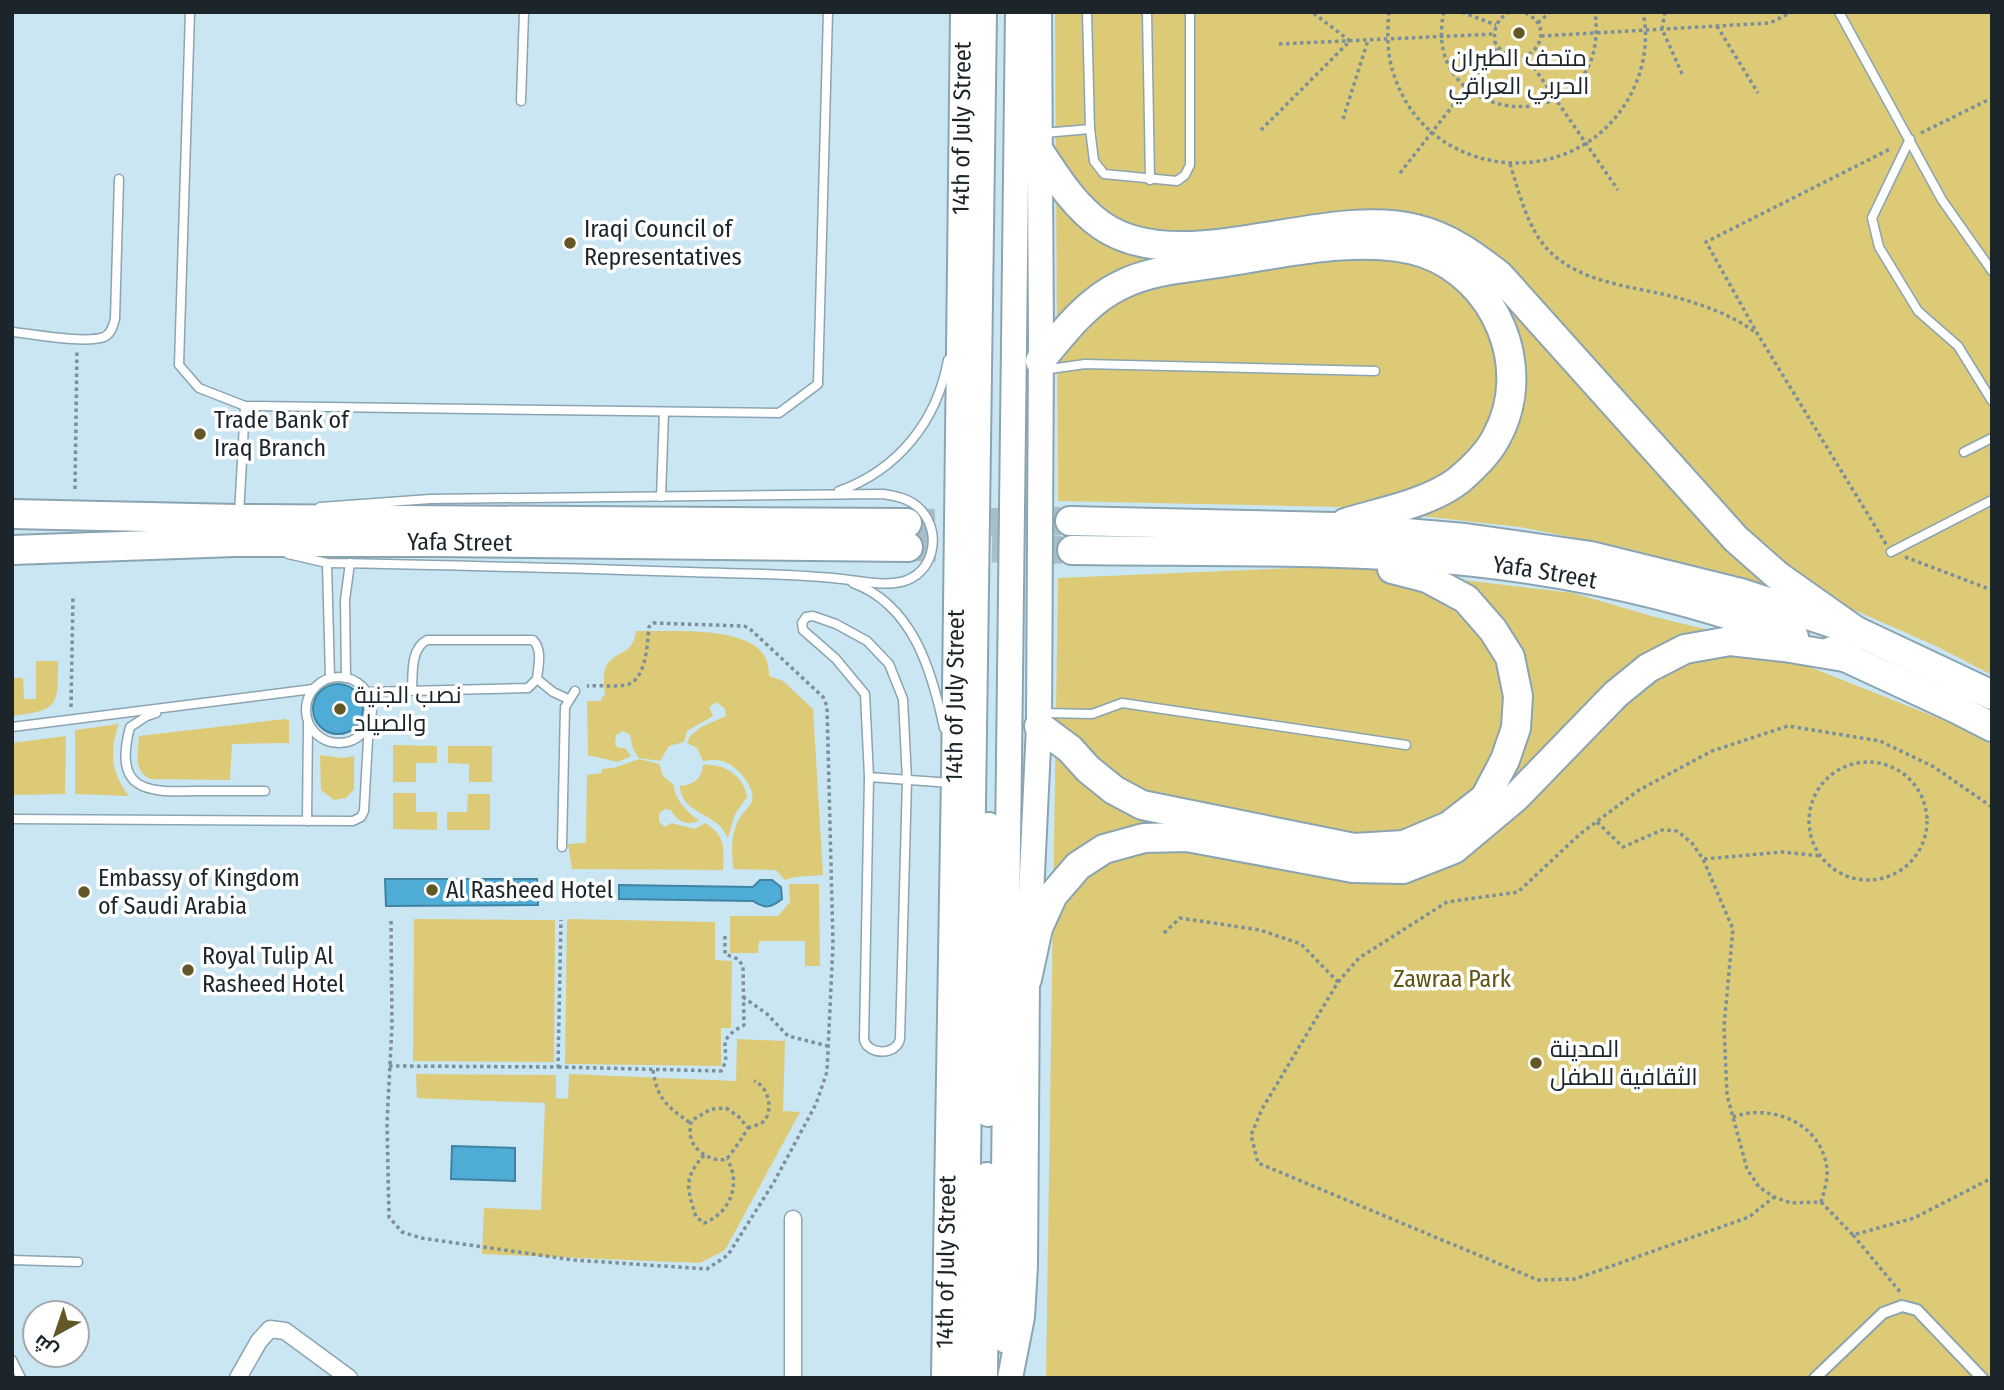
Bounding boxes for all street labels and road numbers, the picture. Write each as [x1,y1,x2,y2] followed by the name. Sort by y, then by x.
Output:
[947,41,977,215] street label: 14th of July Street
[407,528,513,557] street label: Yafa Street
[1491,550,1600,595] street label: Yafa Street
[940,609,970,783] street label: 14th of July Street
[930,1175,961,1349] street label: 14th of July Street

